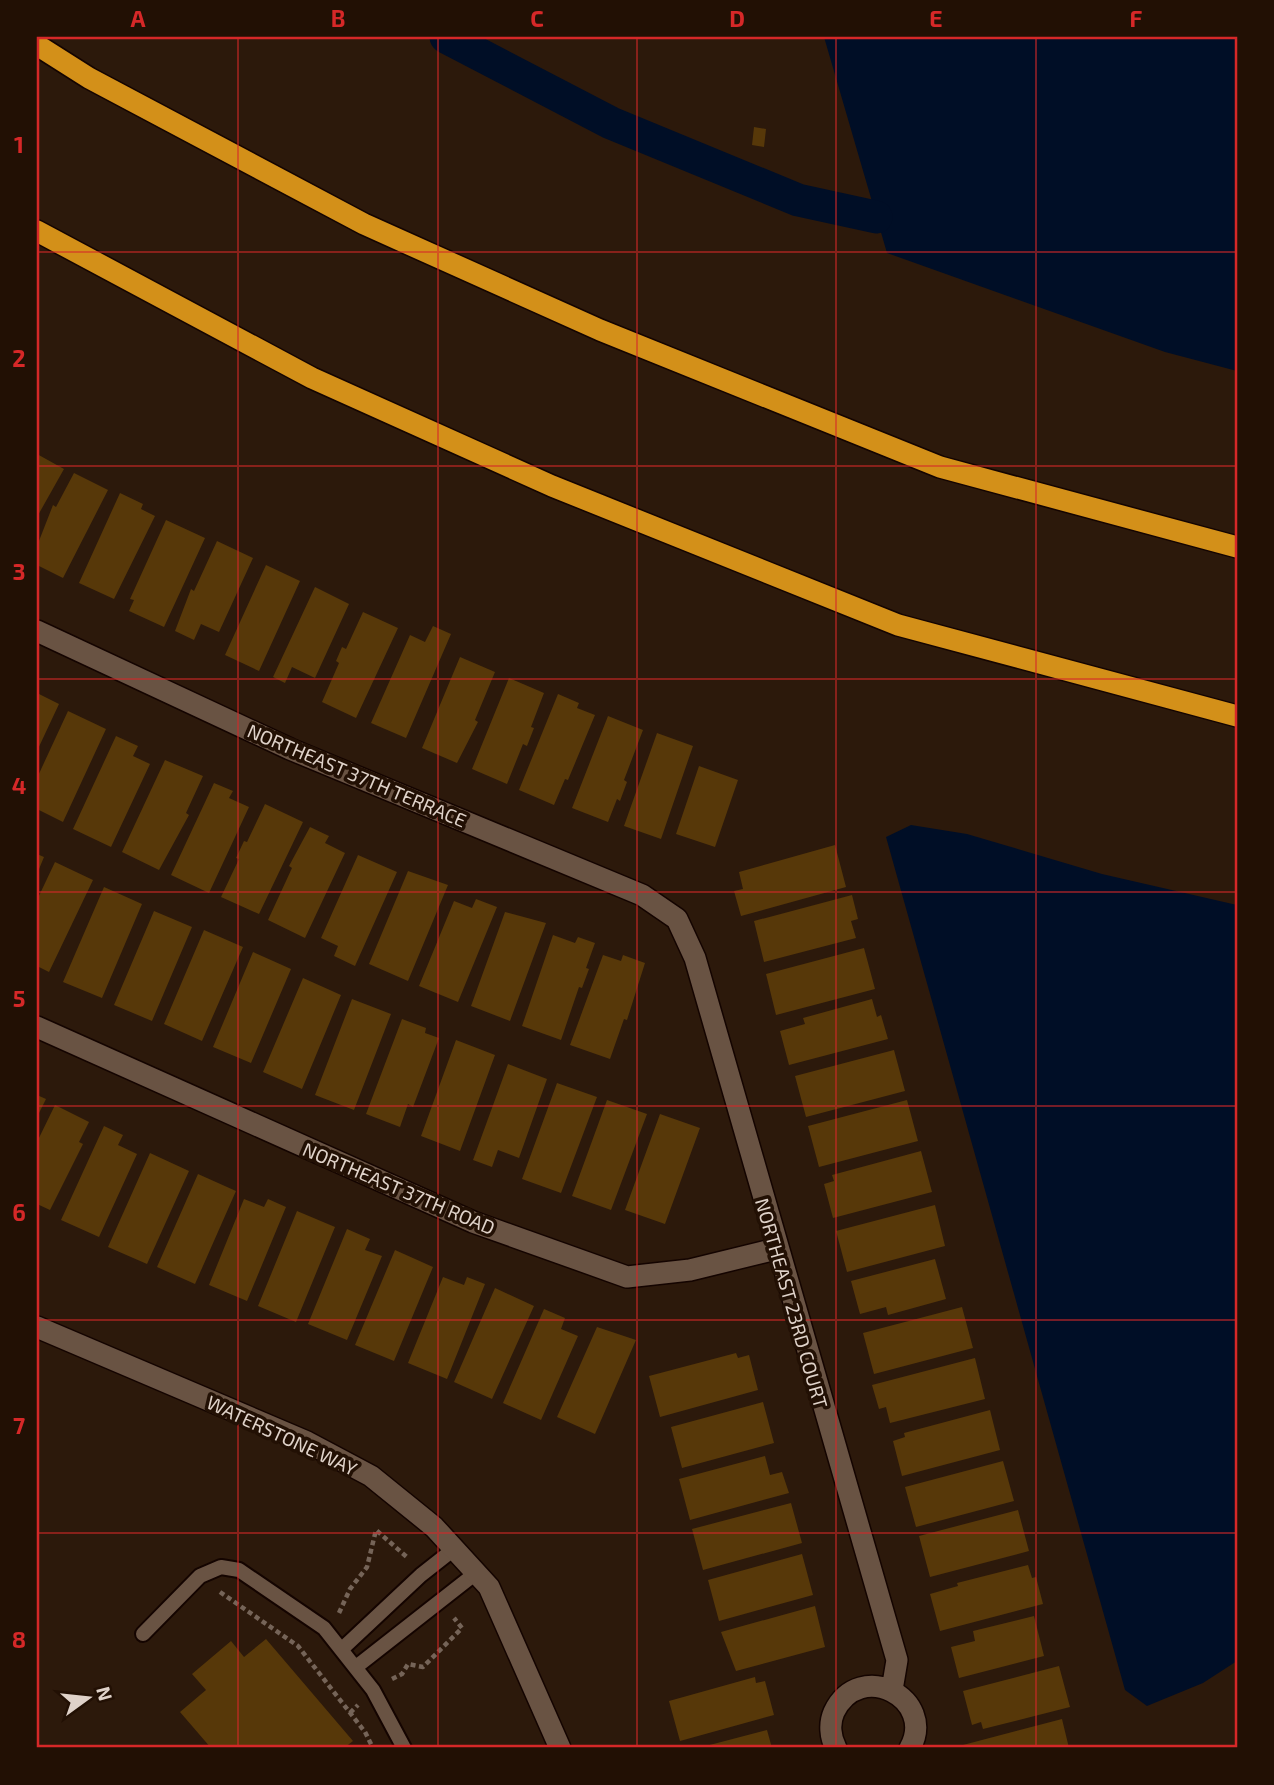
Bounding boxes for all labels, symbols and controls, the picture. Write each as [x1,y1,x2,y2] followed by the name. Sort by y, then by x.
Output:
[130,4,146,32] text: A
[331,4,345,32] text: B
[530,4,544,32] text: C
[729,4,745,32] text: D
[929,4,943,32] text: E
[1130,4,1143,32] text: F
[14,130,24,158] text: 1
[12,344,26,372] text: 2
[12,557,26,585] text: 3
[244,718,470,832] street label: NORTHEAST 37TH TERRACE
[12,771,26,799] text: 4
[13,984,25,1012] text: 5
[300,1137,498,1239] street label: NORTHEAST 37TH ROAD
[751,1195,833,1411] street label: NORTHEAST 23RD COURT
[12,1198,26,1226] text: 6
[203,1390,361,1480] street label: WATERSTONE WAY
[13,1411,25,1439] text: 7
[12,1625,26,1653] text: 8
[52,1662,122,1732] north arrow
[92,1684,118,1703] text: N

